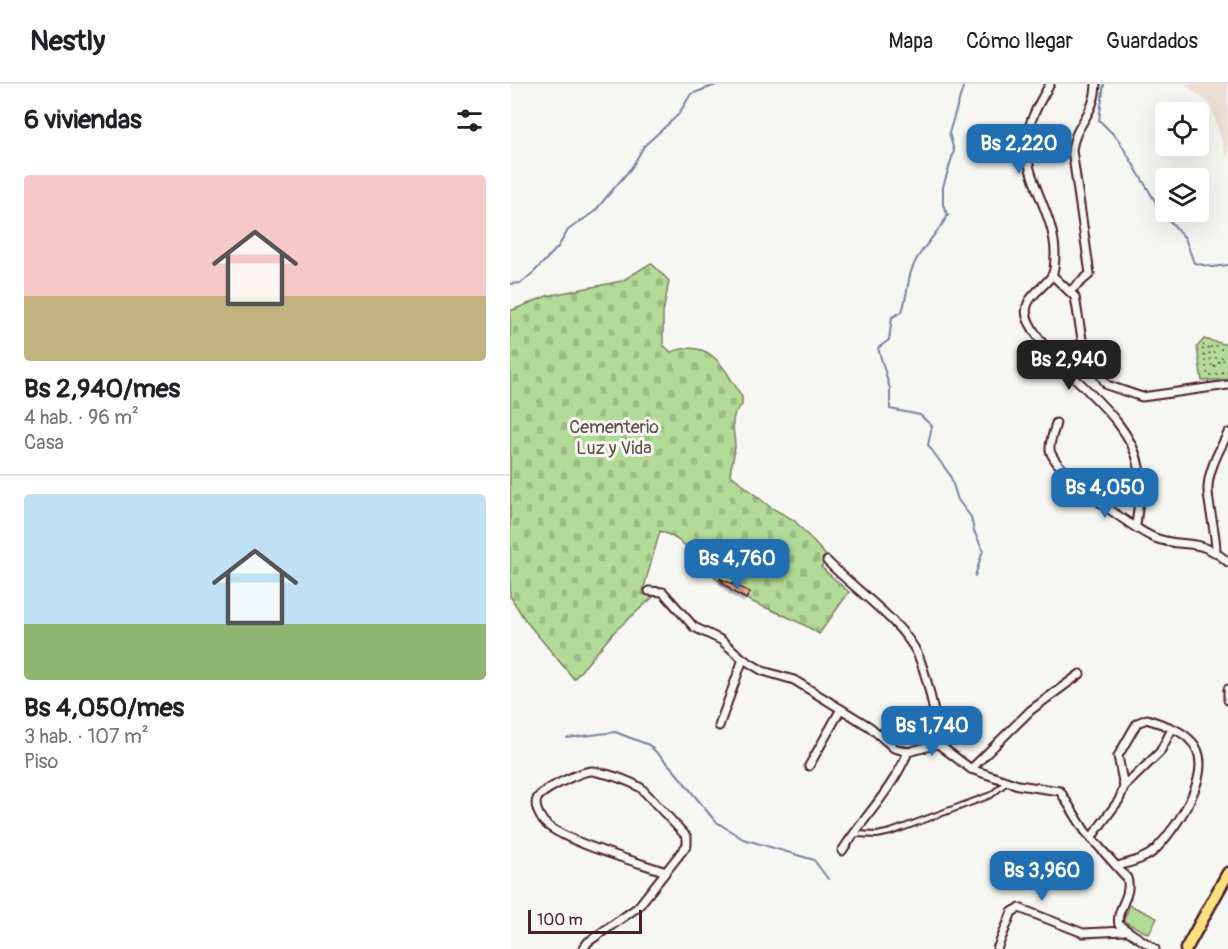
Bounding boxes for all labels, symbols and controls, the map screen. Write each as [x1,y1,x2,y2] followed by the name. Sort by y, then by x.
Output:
[30,24,105,59] text: Nestly
[888,28,933,55] text: Mapa
[966,28,1073,55] text: Cómo llegar
[1106,28,1198,55] text: Guardados
[1155,102,1209,222] map controls
[1155,102,1209,156] button: locate
[24,104,142,136] text: 6 viviendas
[453,104,486,137] icon: filters
[957,124,1081,175] pin: Bs 2,220
[981,131,1057,156] text: Bs 2,220
[1155,168,1209,222] button: layers
[201,214,309,322] icon: home
[1007,340,1131,391] pin: Bs 2,940
[1031,347,1107,372] text: Bs 2,940
[24,373,180,405] text: Bs 2,940/mes
[24,405,139,430] text: 4 hab. · 96 m²
[569,416,659,460] park label: Cementerio Luz y Vida
[24,430,64,455] text: Casa
[1043,468,1167,519] pin: Bs 4,050
[1065,475,1145,500] text: Bs 4,050
[201,533,309,641] icon: home
[675,539,799,590] pin: Bs 4,760
[698,546,776,571] text: Bs 4,760
[24,692,184,724] text: Bs 4,050/mes
[870,706,994,757] pin: Bs 1,740
[895,713,969,738] text: Bs 1,740
[24,724,149,749] text: 3 hab. · 107 m²
[24,749,58,774] text: Piso
[980,851,1104,902] pin: Bs 3,960
[1004,858,1080,883] text: Bs 3,960
[528,907,642,934] scale bar
[537,910,583,930] text: 100 m

